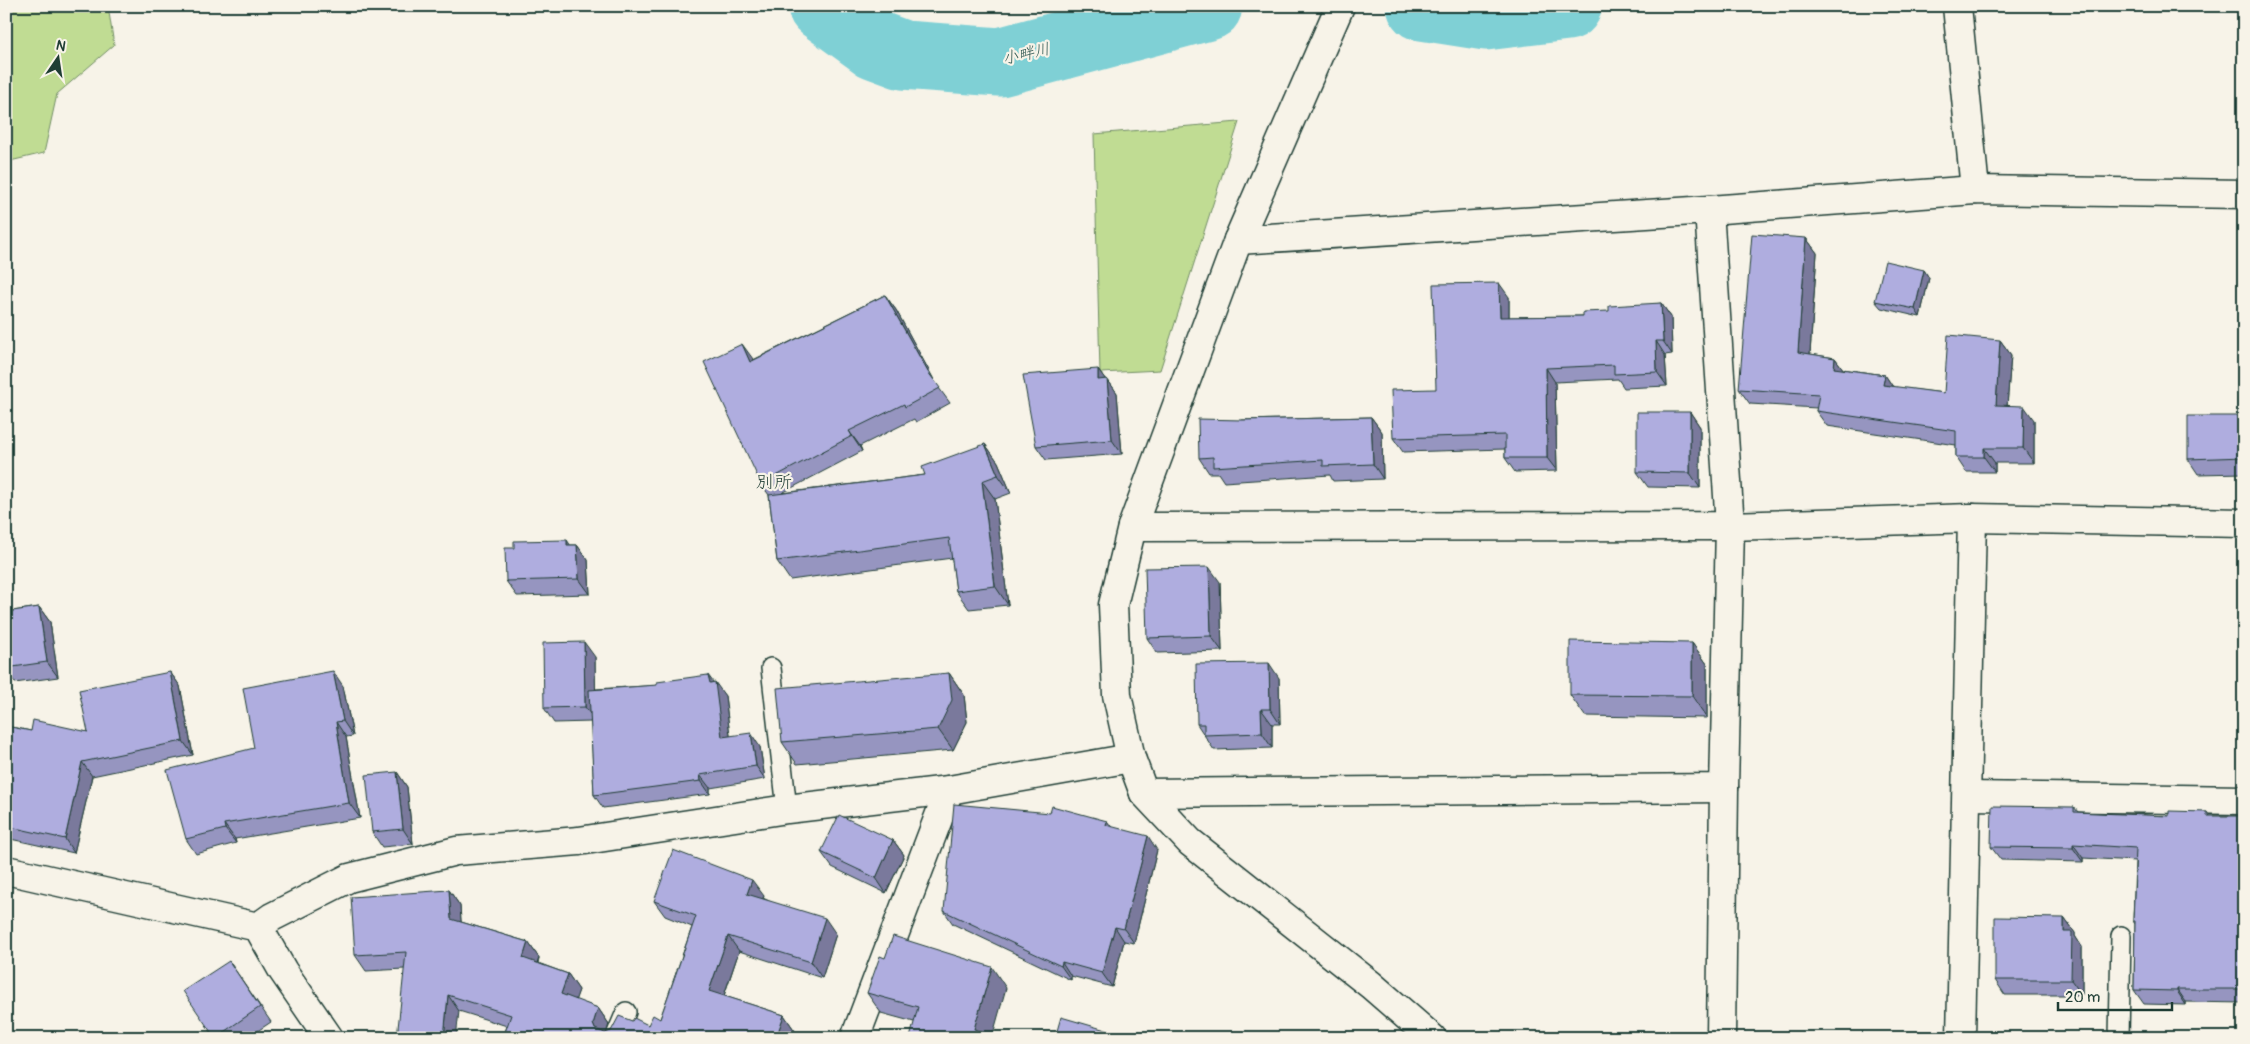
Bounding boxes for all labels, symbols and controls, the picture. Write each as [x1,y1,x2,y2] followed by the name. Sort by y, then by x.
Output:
[32,32,82,82] north arrow
[54,36,67,55] text: N
[1000,39,1052,69] water label: 小畔川
[756,471,792,494] district label: 別所
[2058,979,2171,1011] scale bar
[2065,988,2100,1007] text: 20 m

